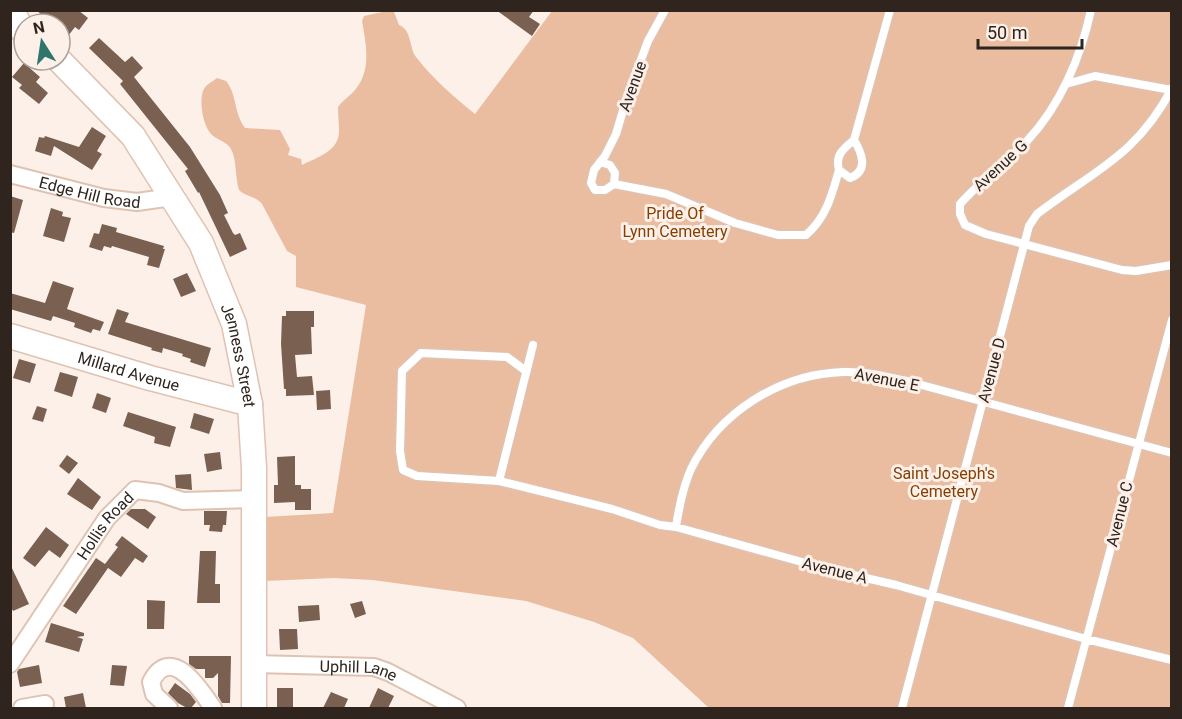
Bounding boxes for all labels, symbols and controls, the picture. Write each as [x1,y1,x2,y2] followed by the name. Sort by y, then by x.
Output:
[12,12,72,72] north arrow
[978,12,1082,50] scale bar
[31,17,46,38] text: N
[987,22,1027,43] text: 50 m
[615,58,650,114] street label: Avenue
[969,136,1031,195] street label: Avenue G
[37,173,141,212] street label: Edge Hill Road
[622,204,728,241] park label: Pride Of Lynn Cemetery
[217,301,259,408] street label: Jenness Street
[974,335,1009,405] street label: Avenue D
[76,348,182,395] street label: Millard Avenue
[853,364,921,395] street label: Avenue E
[893,464,995,501] park label: Saint Joseph's Cemetery
[1102,479,1137,549] street label: Avenue C
[73,488,138,563] street label: Hollis Road
[800,553,870,588] street label: Avenue A
[319,657,400,685] street label: Uphill Lane

